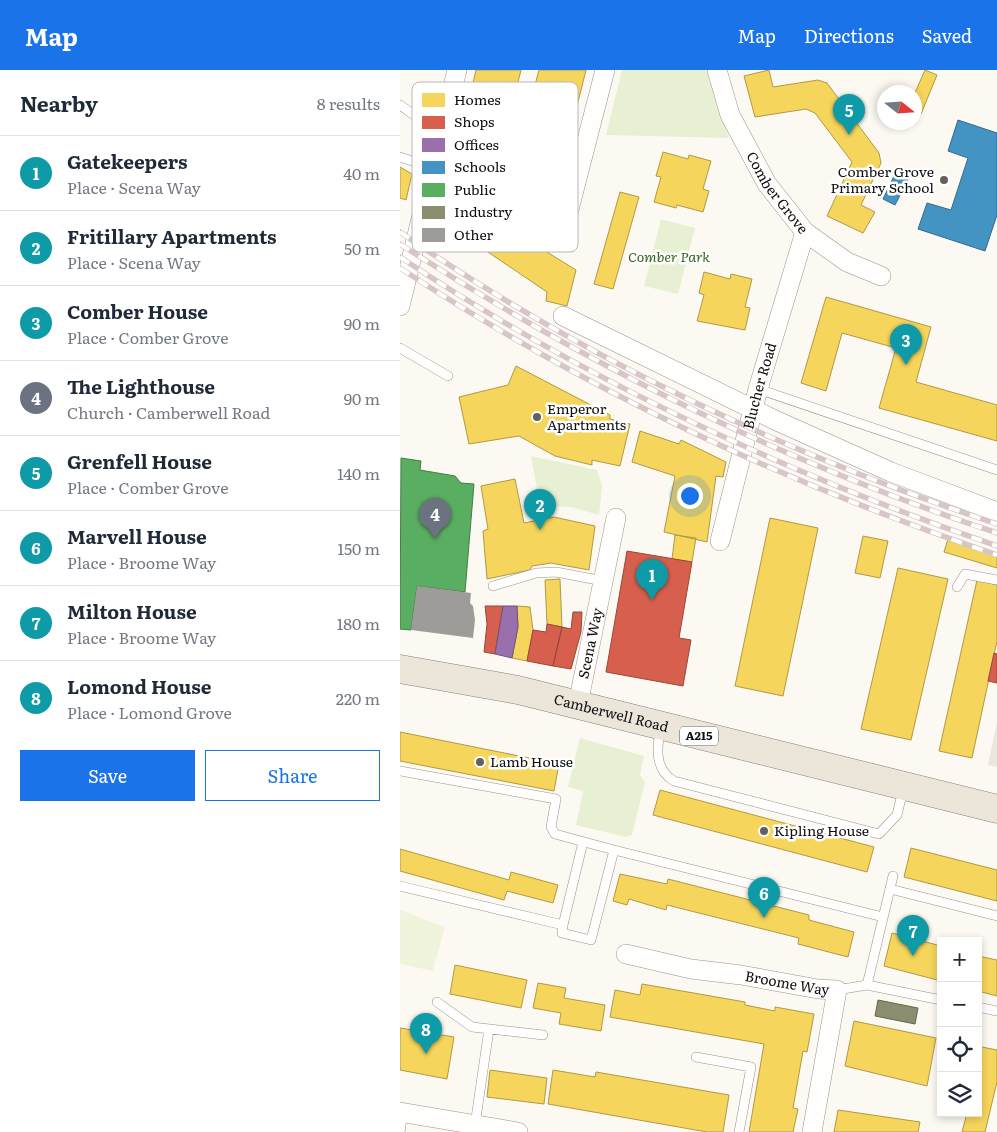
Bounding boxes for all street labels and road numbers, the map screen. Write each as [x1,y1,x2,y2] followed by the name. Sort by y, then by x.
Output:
[742,148,814,237] street label: Comber Grove
[737,339,780,431] street label: Blucher Road
[572,605,607,680] street label: Scena Way
[552,688,671,736] street label: Camberwell Road
[680,726,718,746] road number: A215
[743,965,831,999] street label: Broome Way

